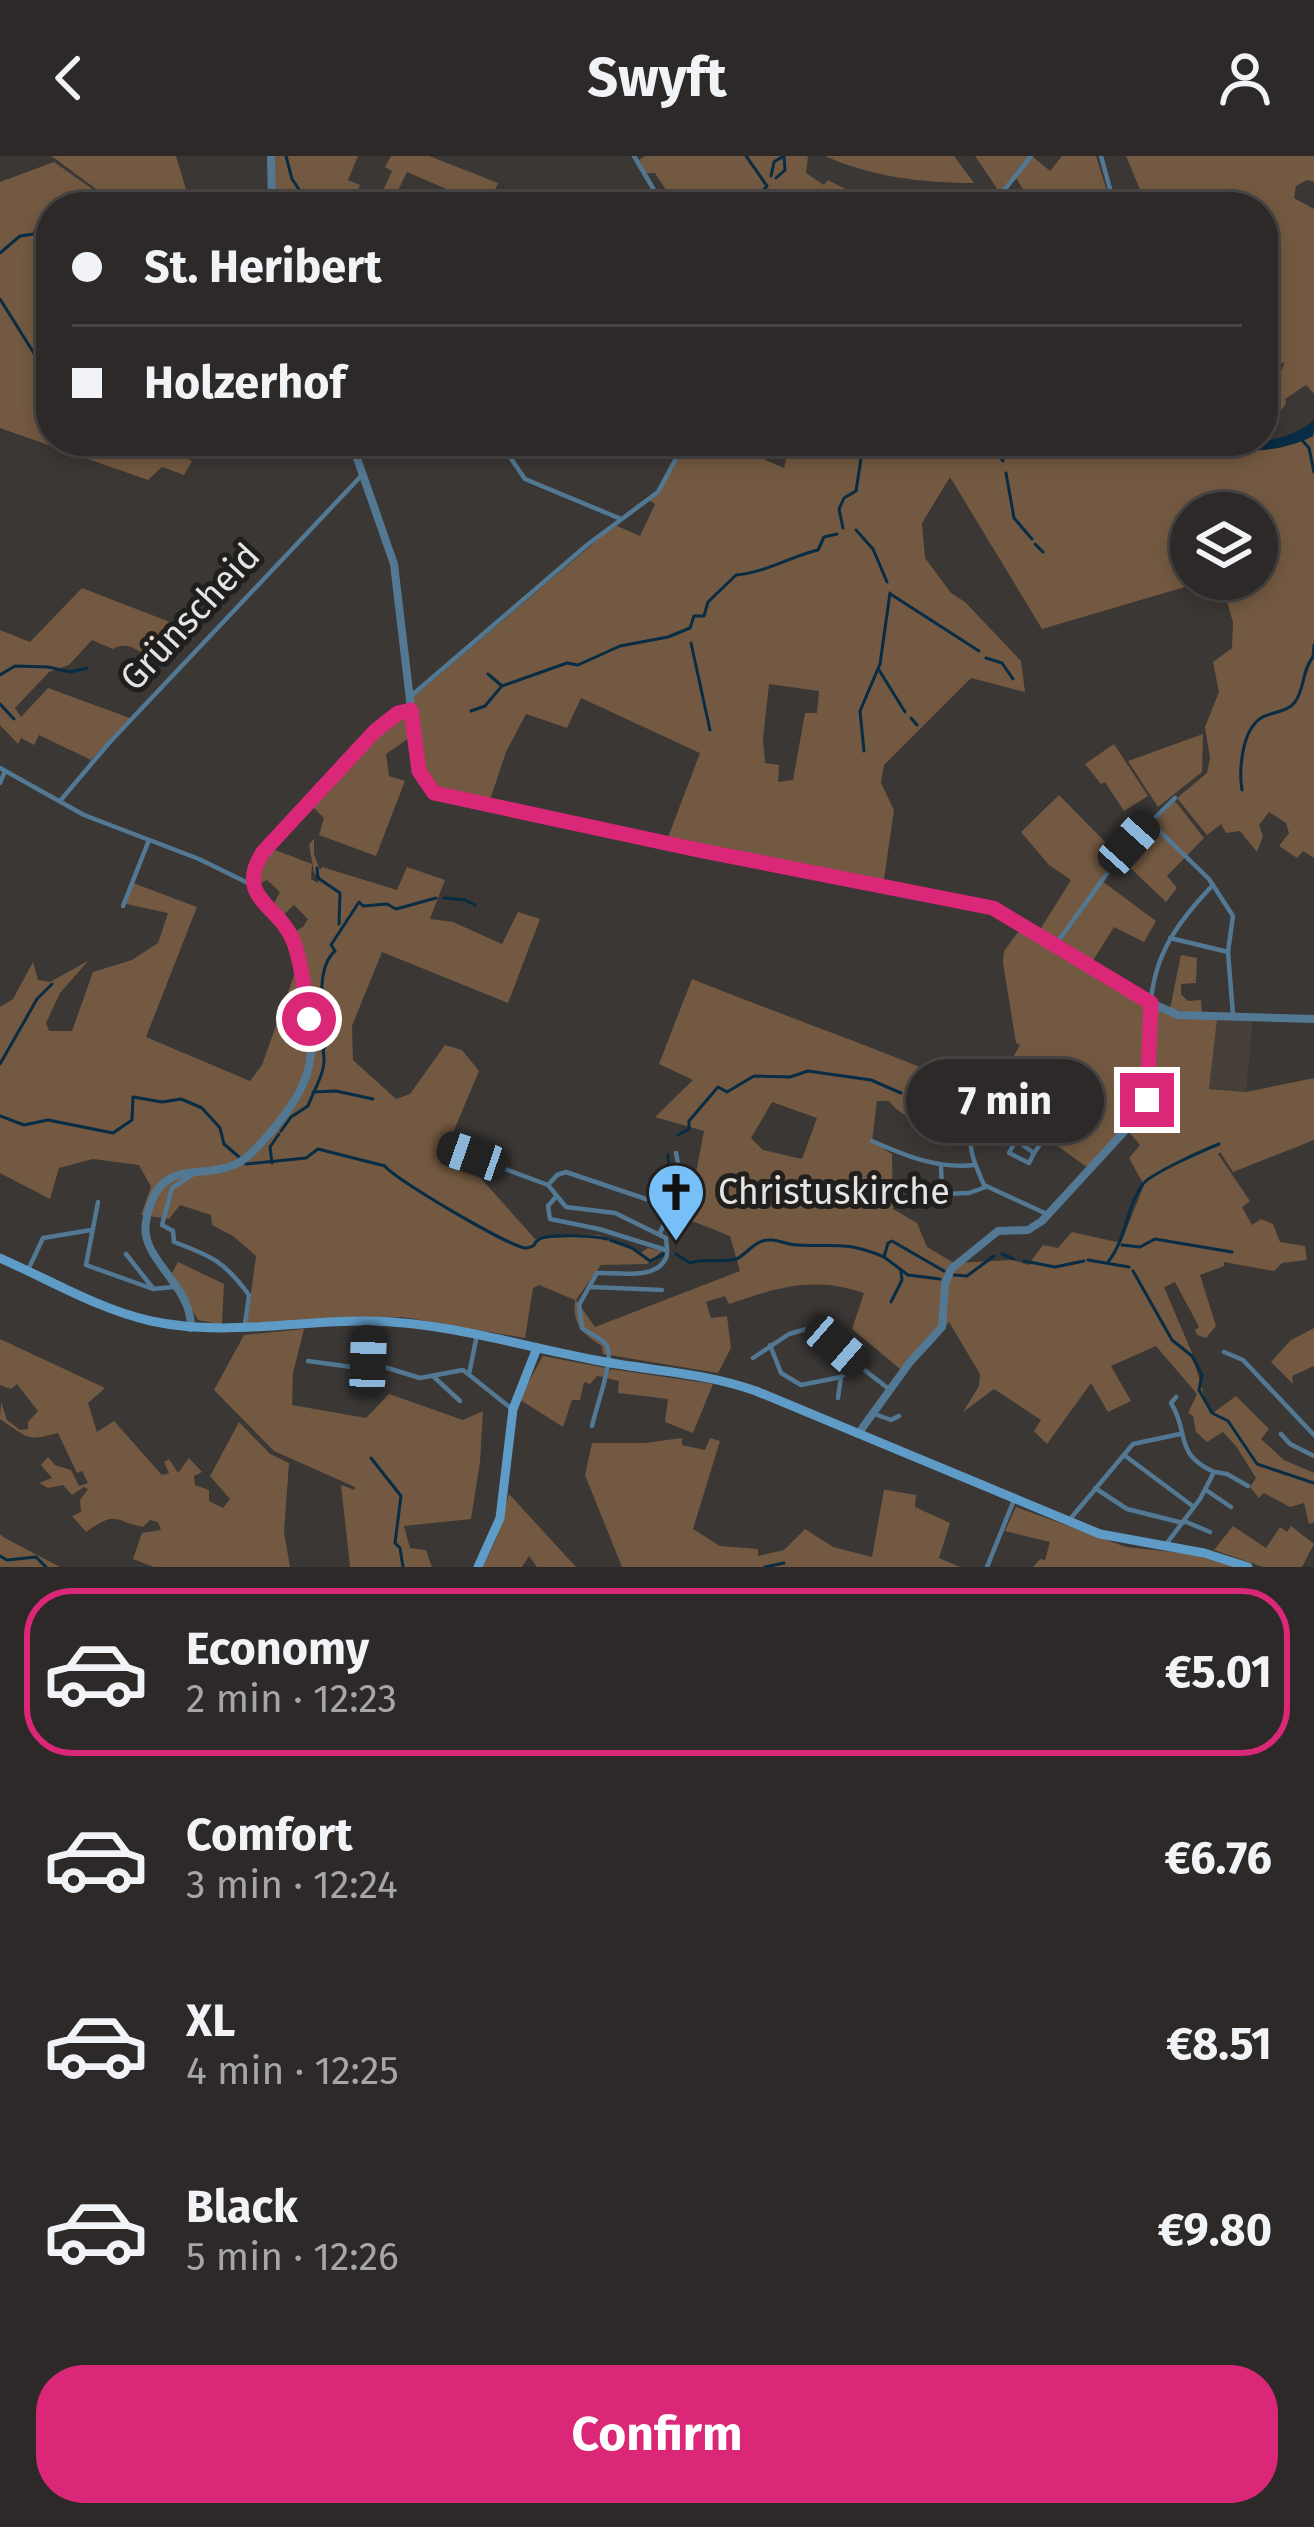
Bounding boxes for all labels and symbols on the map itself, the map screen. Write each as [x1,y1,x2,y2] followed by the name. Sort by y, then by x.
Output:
[111,534,269,700] street label: Grünscheid
[1092,804,1166,882] car
[282,992,336,1046] route start
[907,1058,1105,1142] callout: 7 min
[1120,1073,1174,1127] route end
[432,1127,512,1185] car
[645,1161,707,1243] church icon: Christuskirche
[718,1170,950,1214] place label: Christuskirche
[798,1309,876,1383] car
[349,1324,387,1398] car

